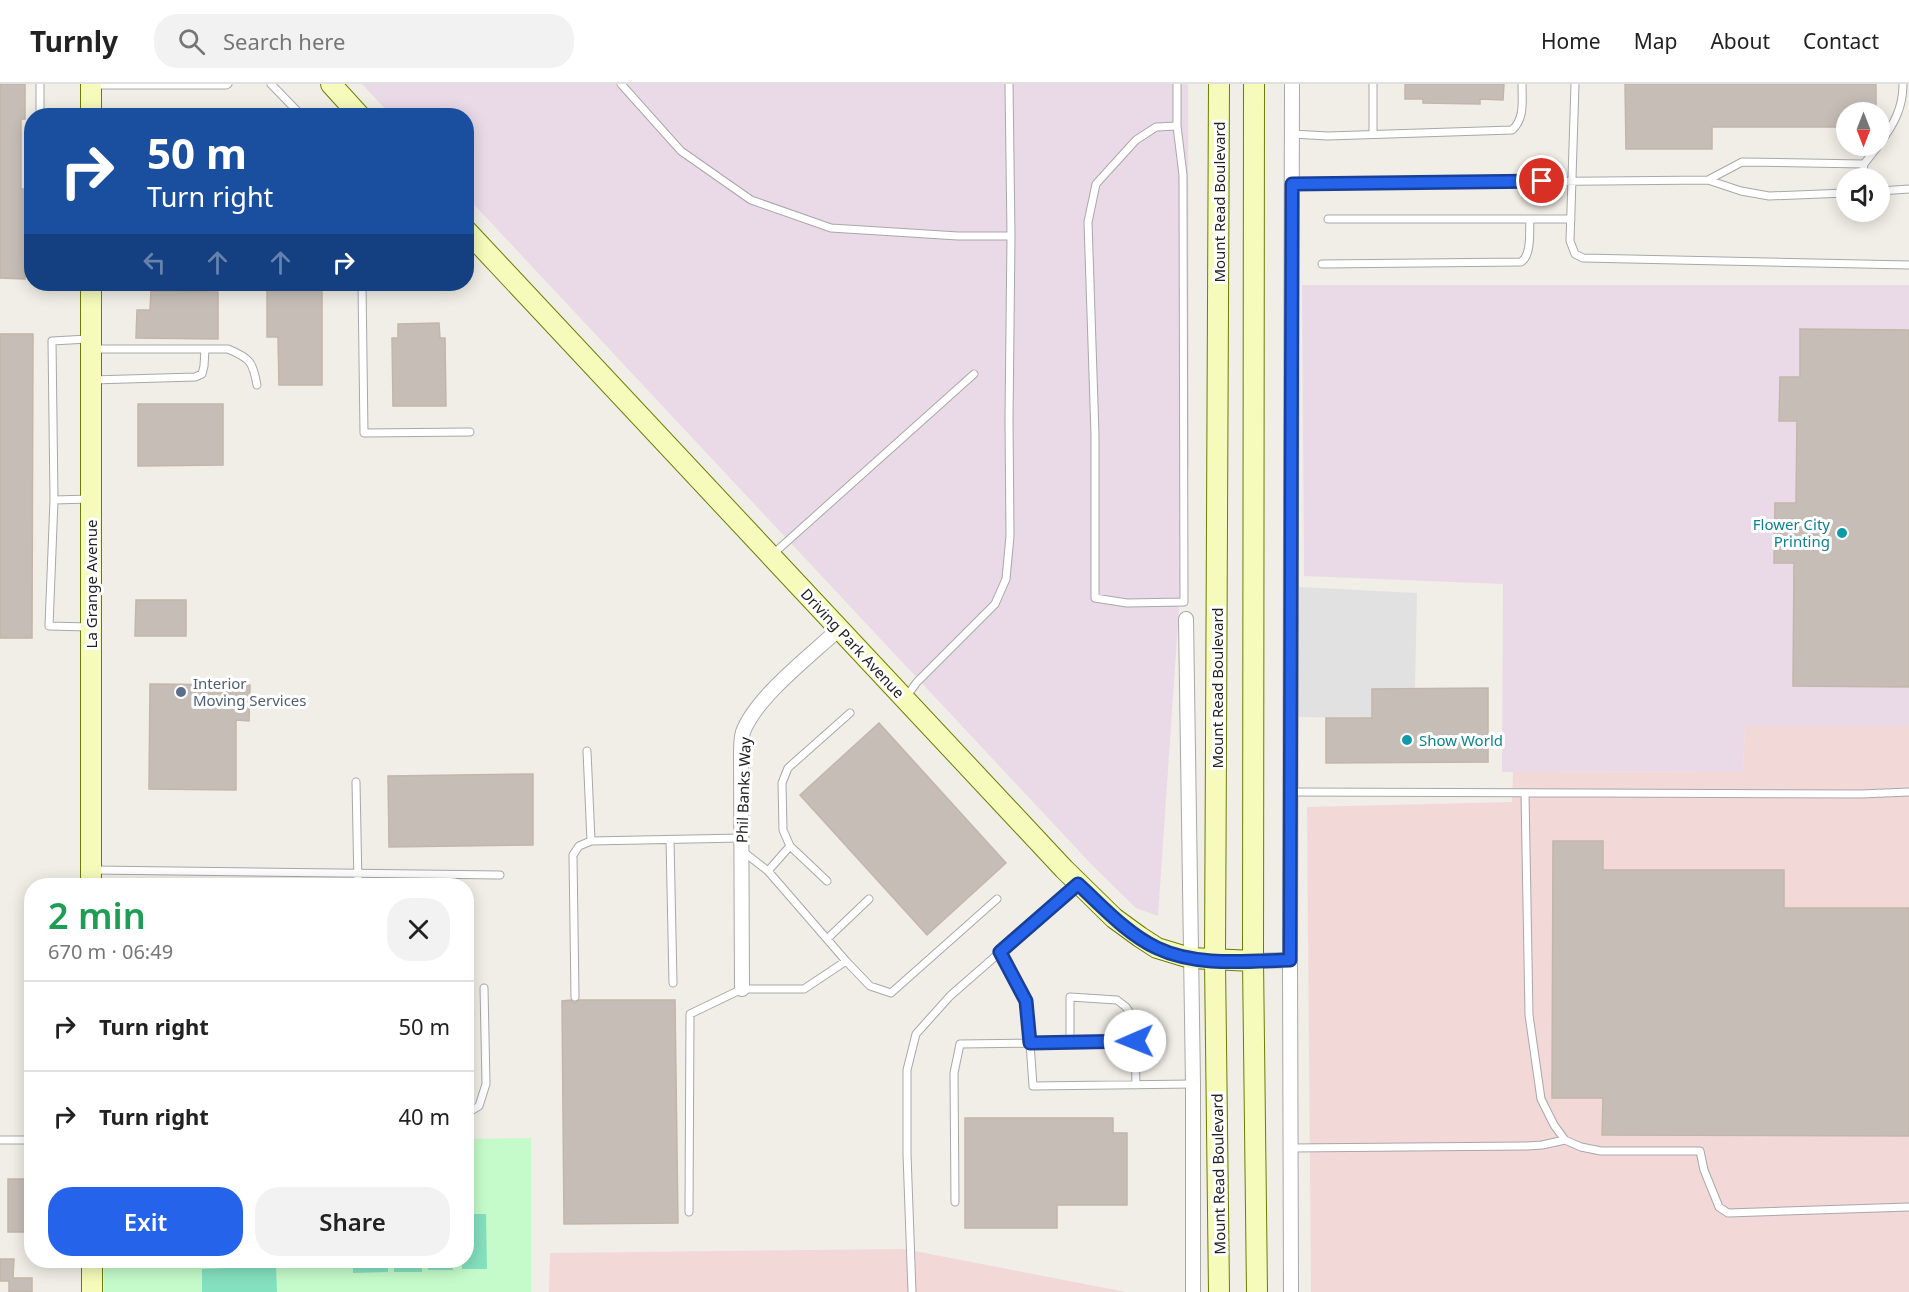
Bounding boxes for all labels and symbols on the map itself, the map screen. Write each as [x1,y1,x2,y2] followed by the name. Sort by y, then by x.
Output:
[1836,102,1890,156] north arrow
[1209,121,1229,283] street label: Mount Read Boulevard
[1516,155,1567,206] pin
[1753,514,1830,551] place label: Flower City Printing
[81,520,101,648] street label: La Grange Avenue
[1835,526,1849,540] marker: Flower City Printing
[797,584,909,702] street label: Driving Park Avenue
[1207,607,1227,769] street label: Mount Read Boulevard
[193,673,307,710] place label: Interior Moving Services
[174,685,188,699] marker: Interior Moving Services
[1419,730,1503,750] place label: Show World
[1400,733,1414,747] marker: Show World
[731,736,755,843] street label: Phil Banks Way
[1103,1009,1167,1073] position arrow
[1207,1093,1229,1255] street label: Mount Read Boulevard

